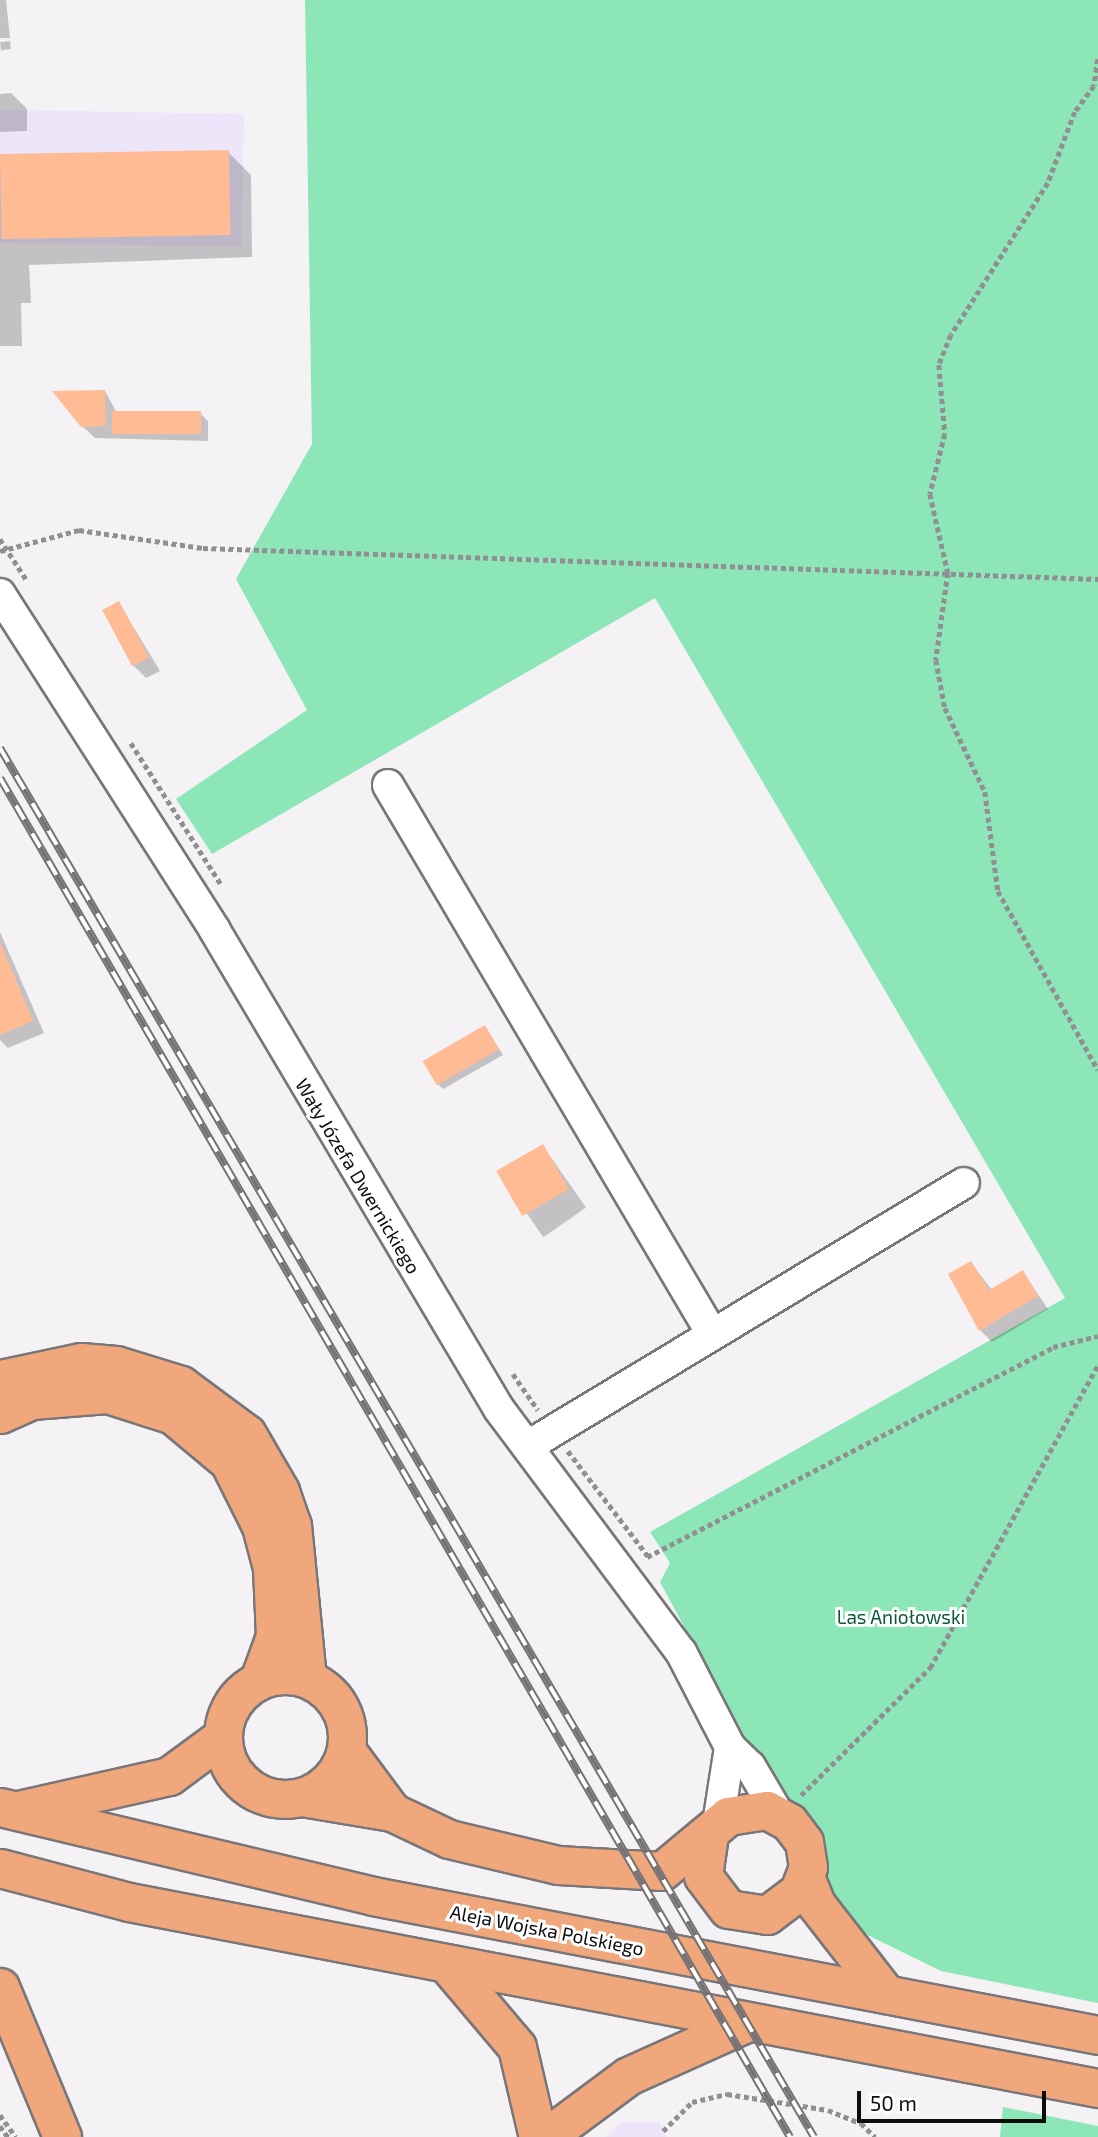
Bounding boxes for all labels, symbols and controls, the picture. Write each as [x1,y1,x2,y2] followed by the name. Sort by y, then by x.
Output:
[290,1074,426,1278] street label: Wały Józefa Dwernickiego
[836,1606,966,1628] park label: Las Aniołowski
[448,1900,646,1960] street label: Aleja Wojska Polskiego
[860,2078,1049,2122] scale bar
[870,2090,917,2115] text: 50 m

